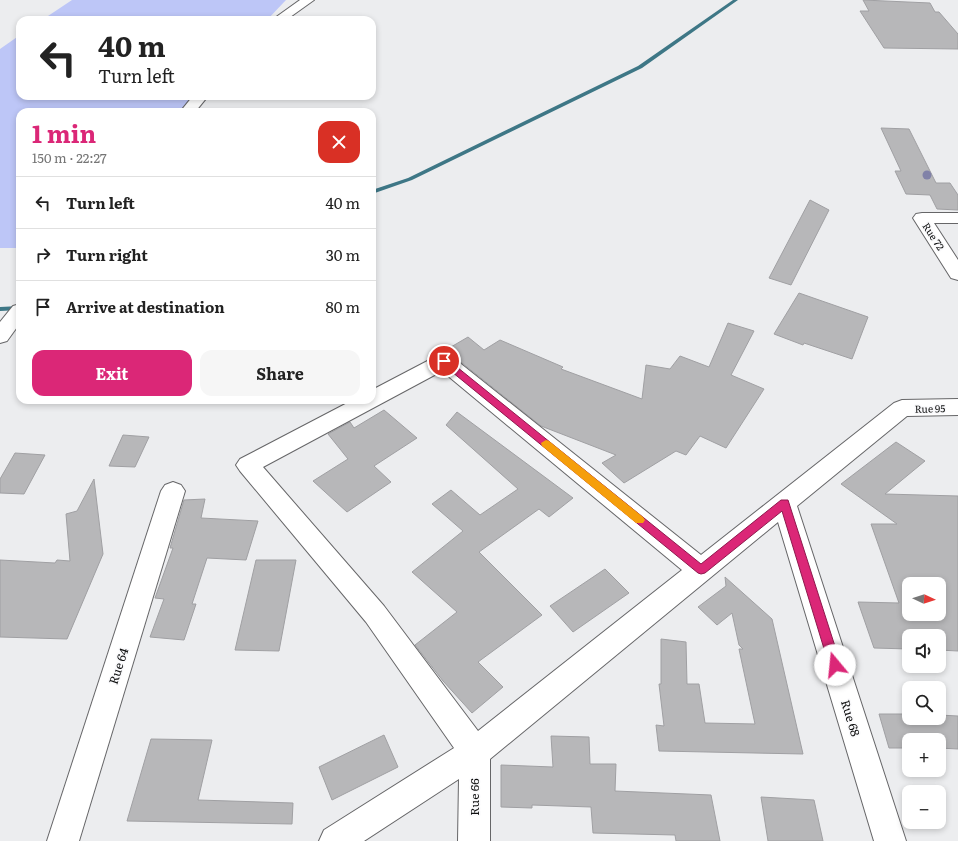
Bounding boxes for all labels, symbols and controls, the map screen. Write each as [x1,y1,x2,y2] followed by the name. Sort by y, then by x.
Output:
[98,24,166,66] text: 40 m
[32,32,84,84] icon: left
[98,62,175,89] text: Turn left
[32,115,96,150] text: 1 min
[318,121,360,163] button: close
[32,148,107,167] text: 150 m · 22:27
[66,191,135,214] text: Turn left
[326,191,360,214] text: 40 m
[32,192,54,214] icon: left
[919,219,949,253] street label: Rue 72
[66,243,148,266] text: Turn right
[326,243,360,266] text: 30 m
[32,244,54,266] icon: right
[66,295,225,318] text: Arrive at destination
[326,295,360,318] text: 80 m
[32,296,54,318] icon: arrive
[427,344,461,378] pin
[32,350,192,396] button: Exit
[200,350,360,396] button: Share
[433,350,455,372] icon: arrive
[915,400,945,416] street label: Rue 95
[902,577,946,621] north arrow
[902,577,946,829] map controls
[902,629,946,673] button: sound
[814,644,856,686] position arrow
[104,645,132,687] street label: Rue 64
[902,681,946,725] button: search
[837,697,865,739] street label: Rue 68
[902,733,946,777] button: +
[465,778,483,816] street label: Rue 66
[902,785,946,829] button: −

